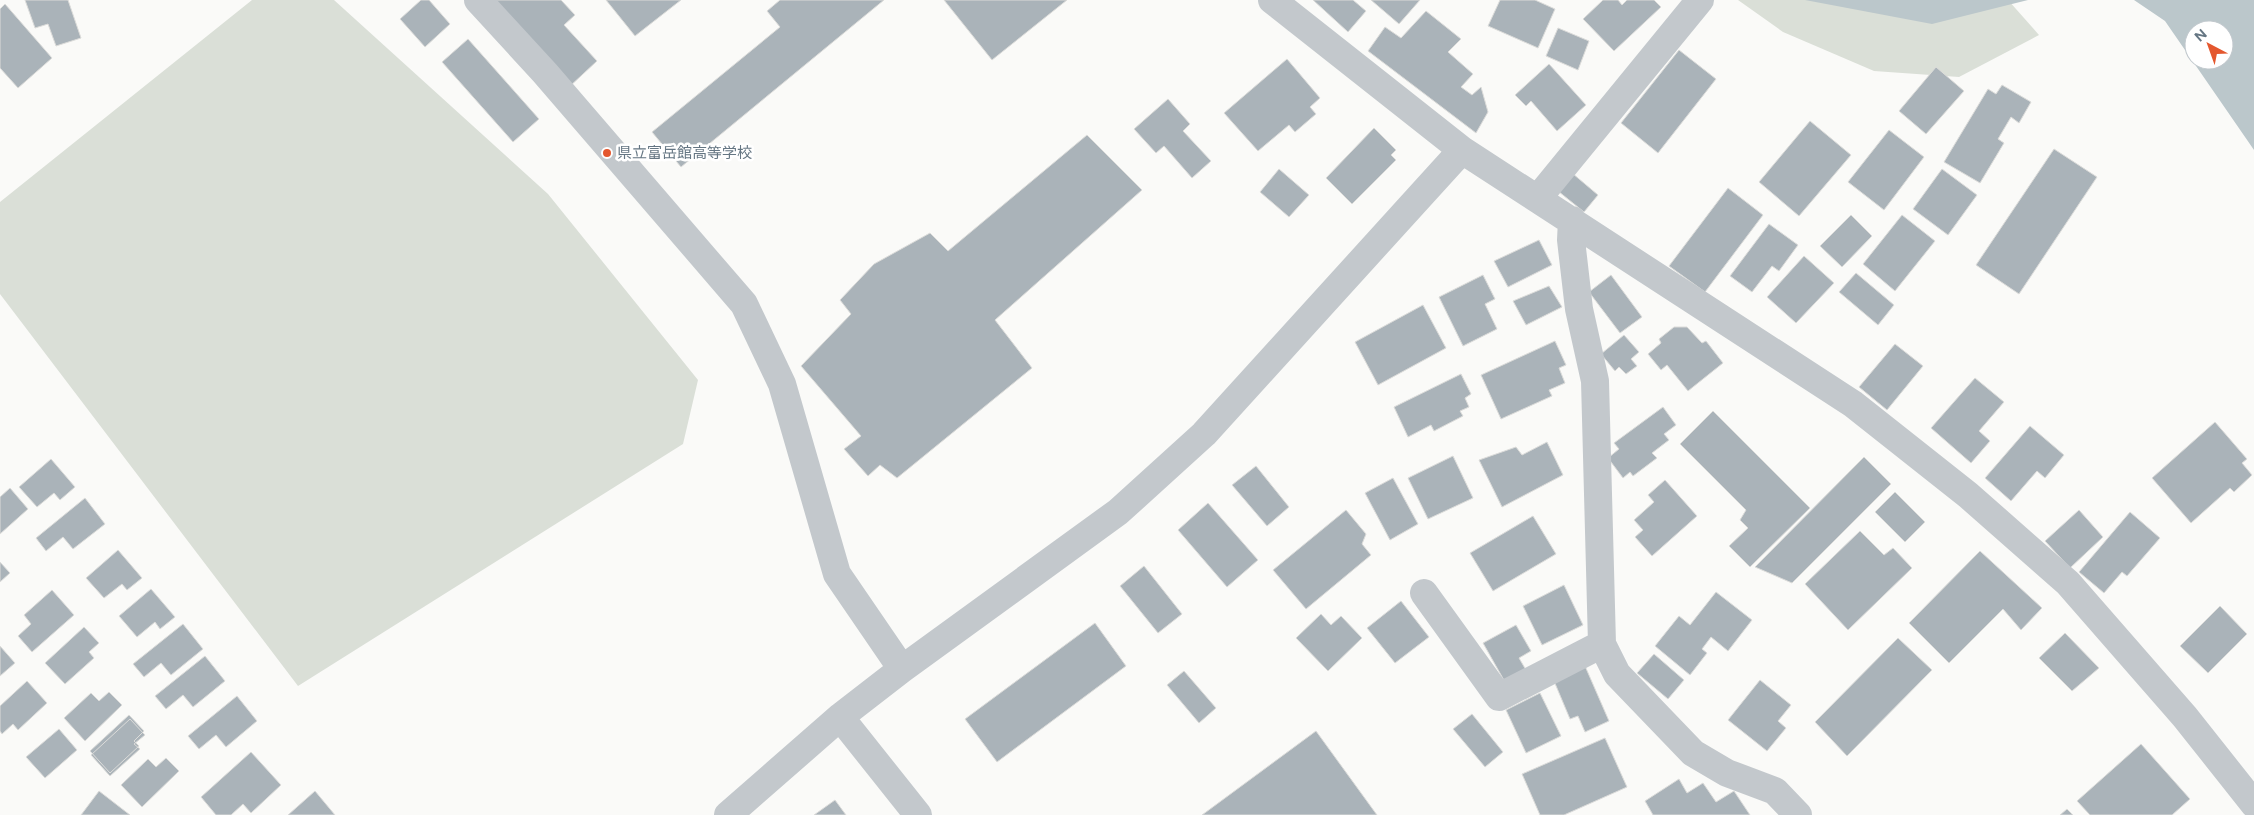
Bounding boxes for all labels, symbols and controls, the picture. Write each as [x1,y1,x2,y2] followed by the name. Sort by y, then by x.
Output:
[2184,20,2234,70] north arrow
[2191,26,2210,46] text: N
[617,144,752,162] place label: 県立富岳館高等学校
[601,147,613,159] marker: 県立富岳館高等学校

